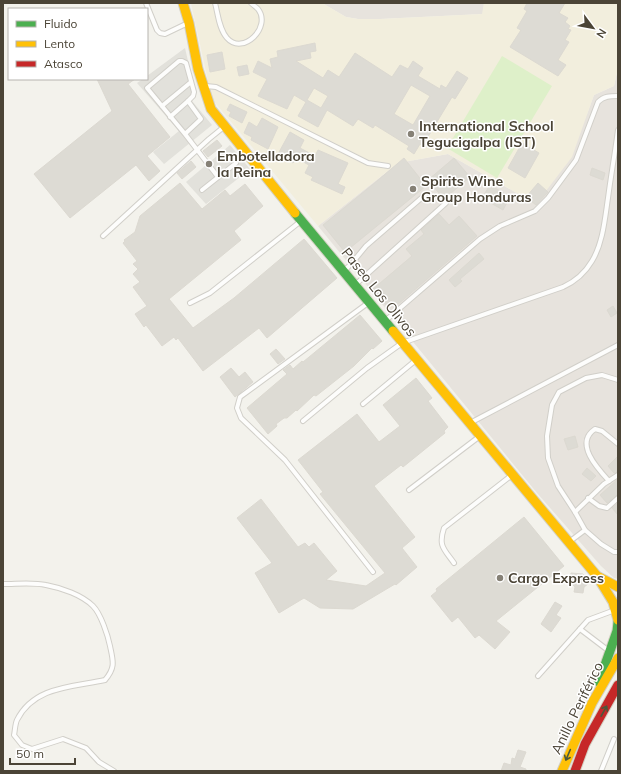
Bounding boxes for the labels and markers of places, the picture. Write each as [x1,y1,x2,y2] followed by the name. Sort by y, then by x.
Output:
[419,117,554,151] place label: International School Tegucigalpa (IST)
[406,129,416,139] marker: International School Tegucigalpa (IST)
[217,147,315,181] place label: Embotelladora la Reina
[204,159,214,169] marker: Embotelladora la Reina
[421,172,532,206] place label: Spirits Wine Group Honduras
[408,184,418,194] marker: Spirits Wine Group Honduras
[508,569,604,587] place label: Cargo Express
[495,573,505,583] marker: Cargo Express

